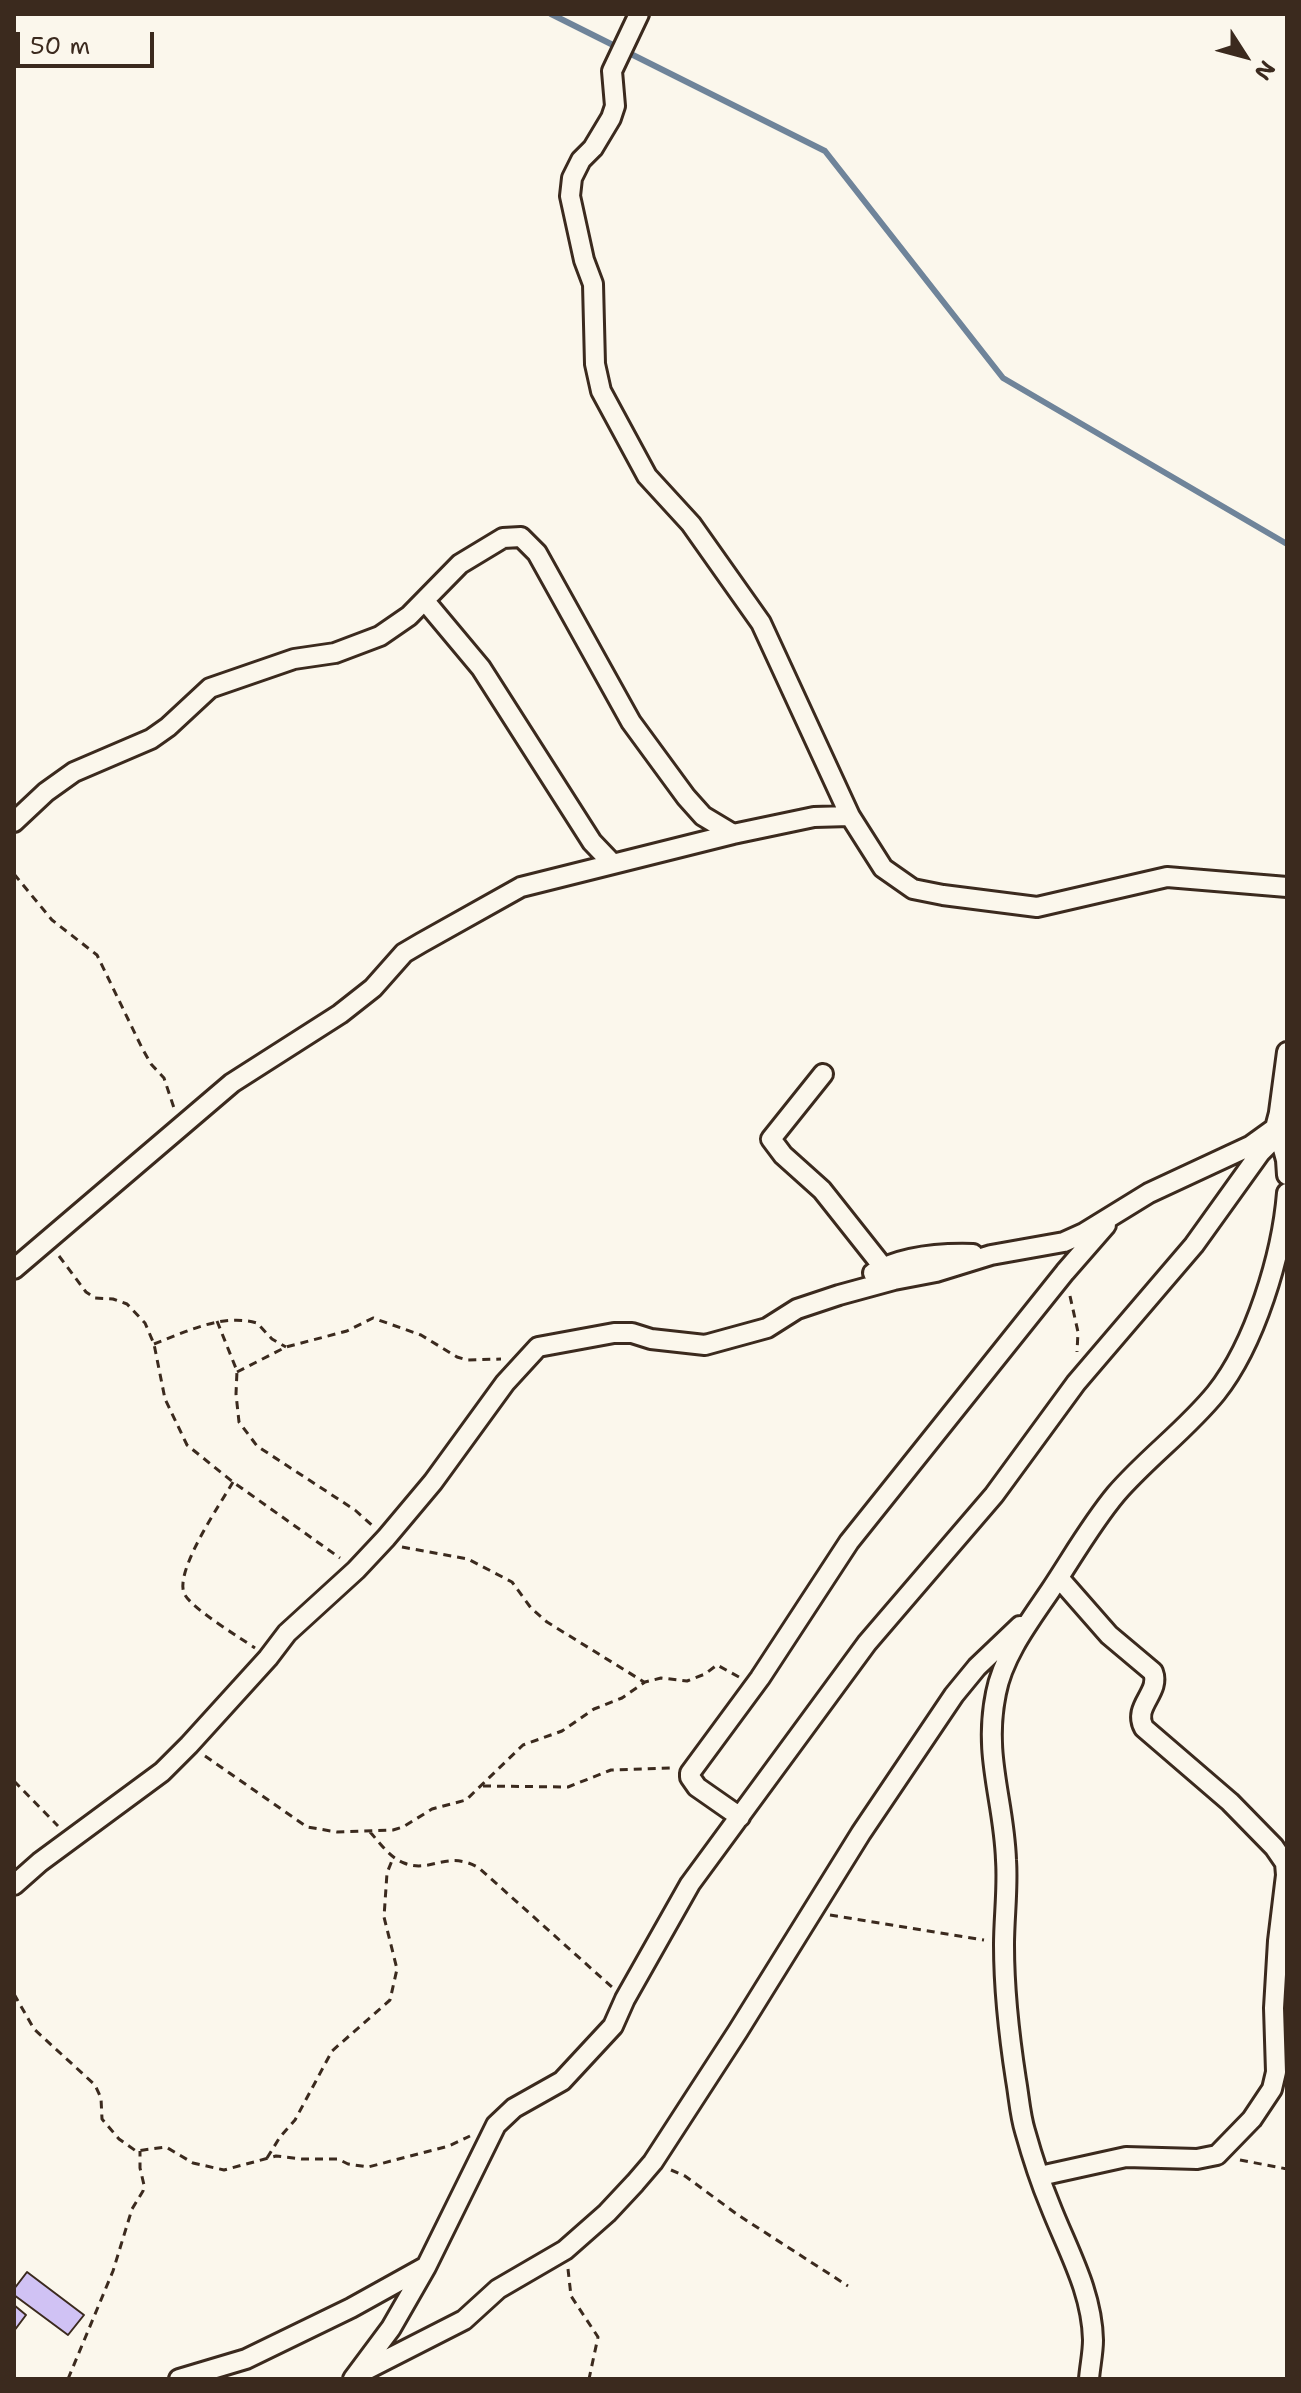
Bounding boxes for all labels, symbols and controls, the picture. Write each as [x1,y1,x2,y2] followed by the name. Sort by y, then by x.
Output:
[20,16,158,66] scale bar
[1205,16,1285,96] north arrow
[30,30,90,62] text: 50 m
[1248,55,1282,86] text: N

